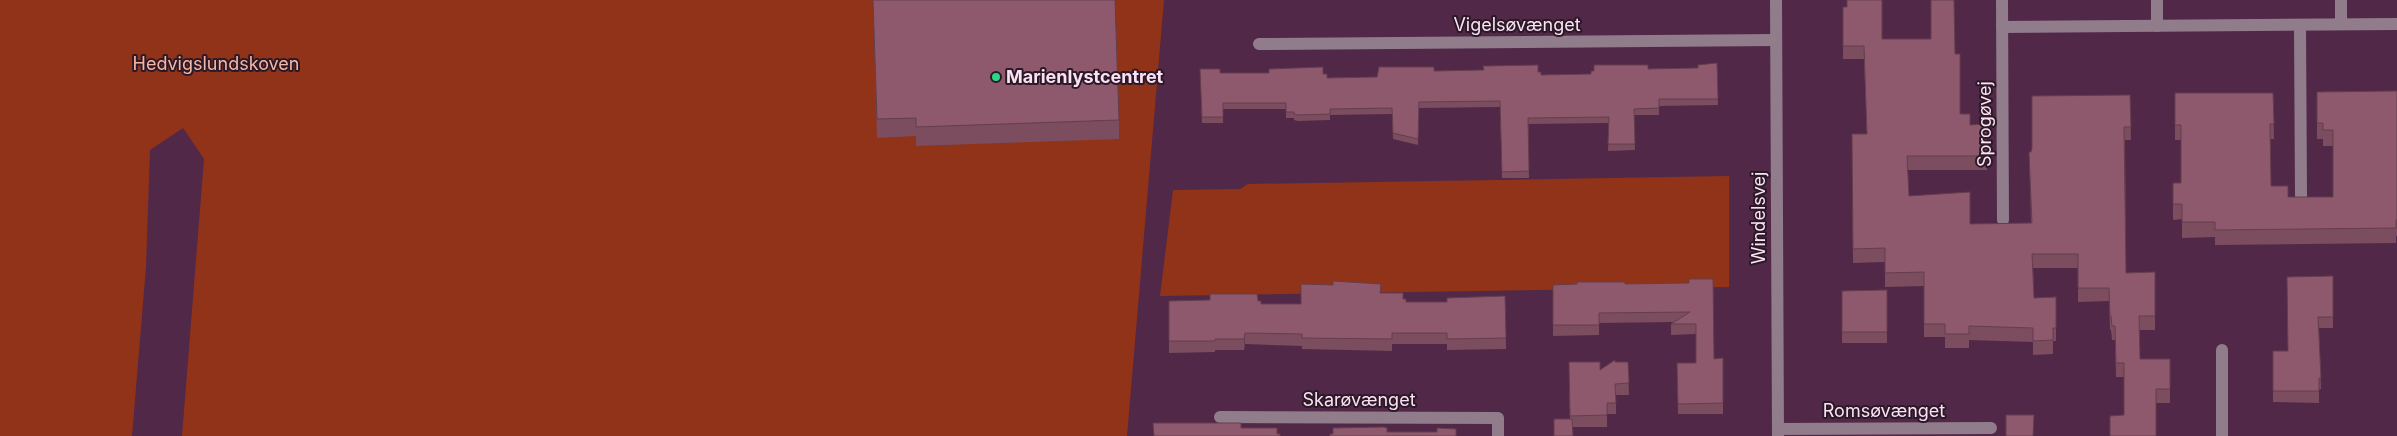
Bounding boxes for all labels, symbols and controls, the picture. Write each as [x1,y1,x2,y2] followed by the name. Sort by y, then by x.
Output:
[1453,14,1581,35] street label: Vigelsøvænget
[133,53,299,74] park label: Hedvigslundskoven
[1006,66,1164,87] place label: Marienlystcentret
[990,71,1002,83] marker: Marienlystcentret
[1974,81,1995,167] street label: Sprogøvej
[1748,172,1769,264] street label: Windelsvej
[1302,389,1416,410] street label: Skarøvænget
[1823,400,1945,421] street label: Romsøvænget

